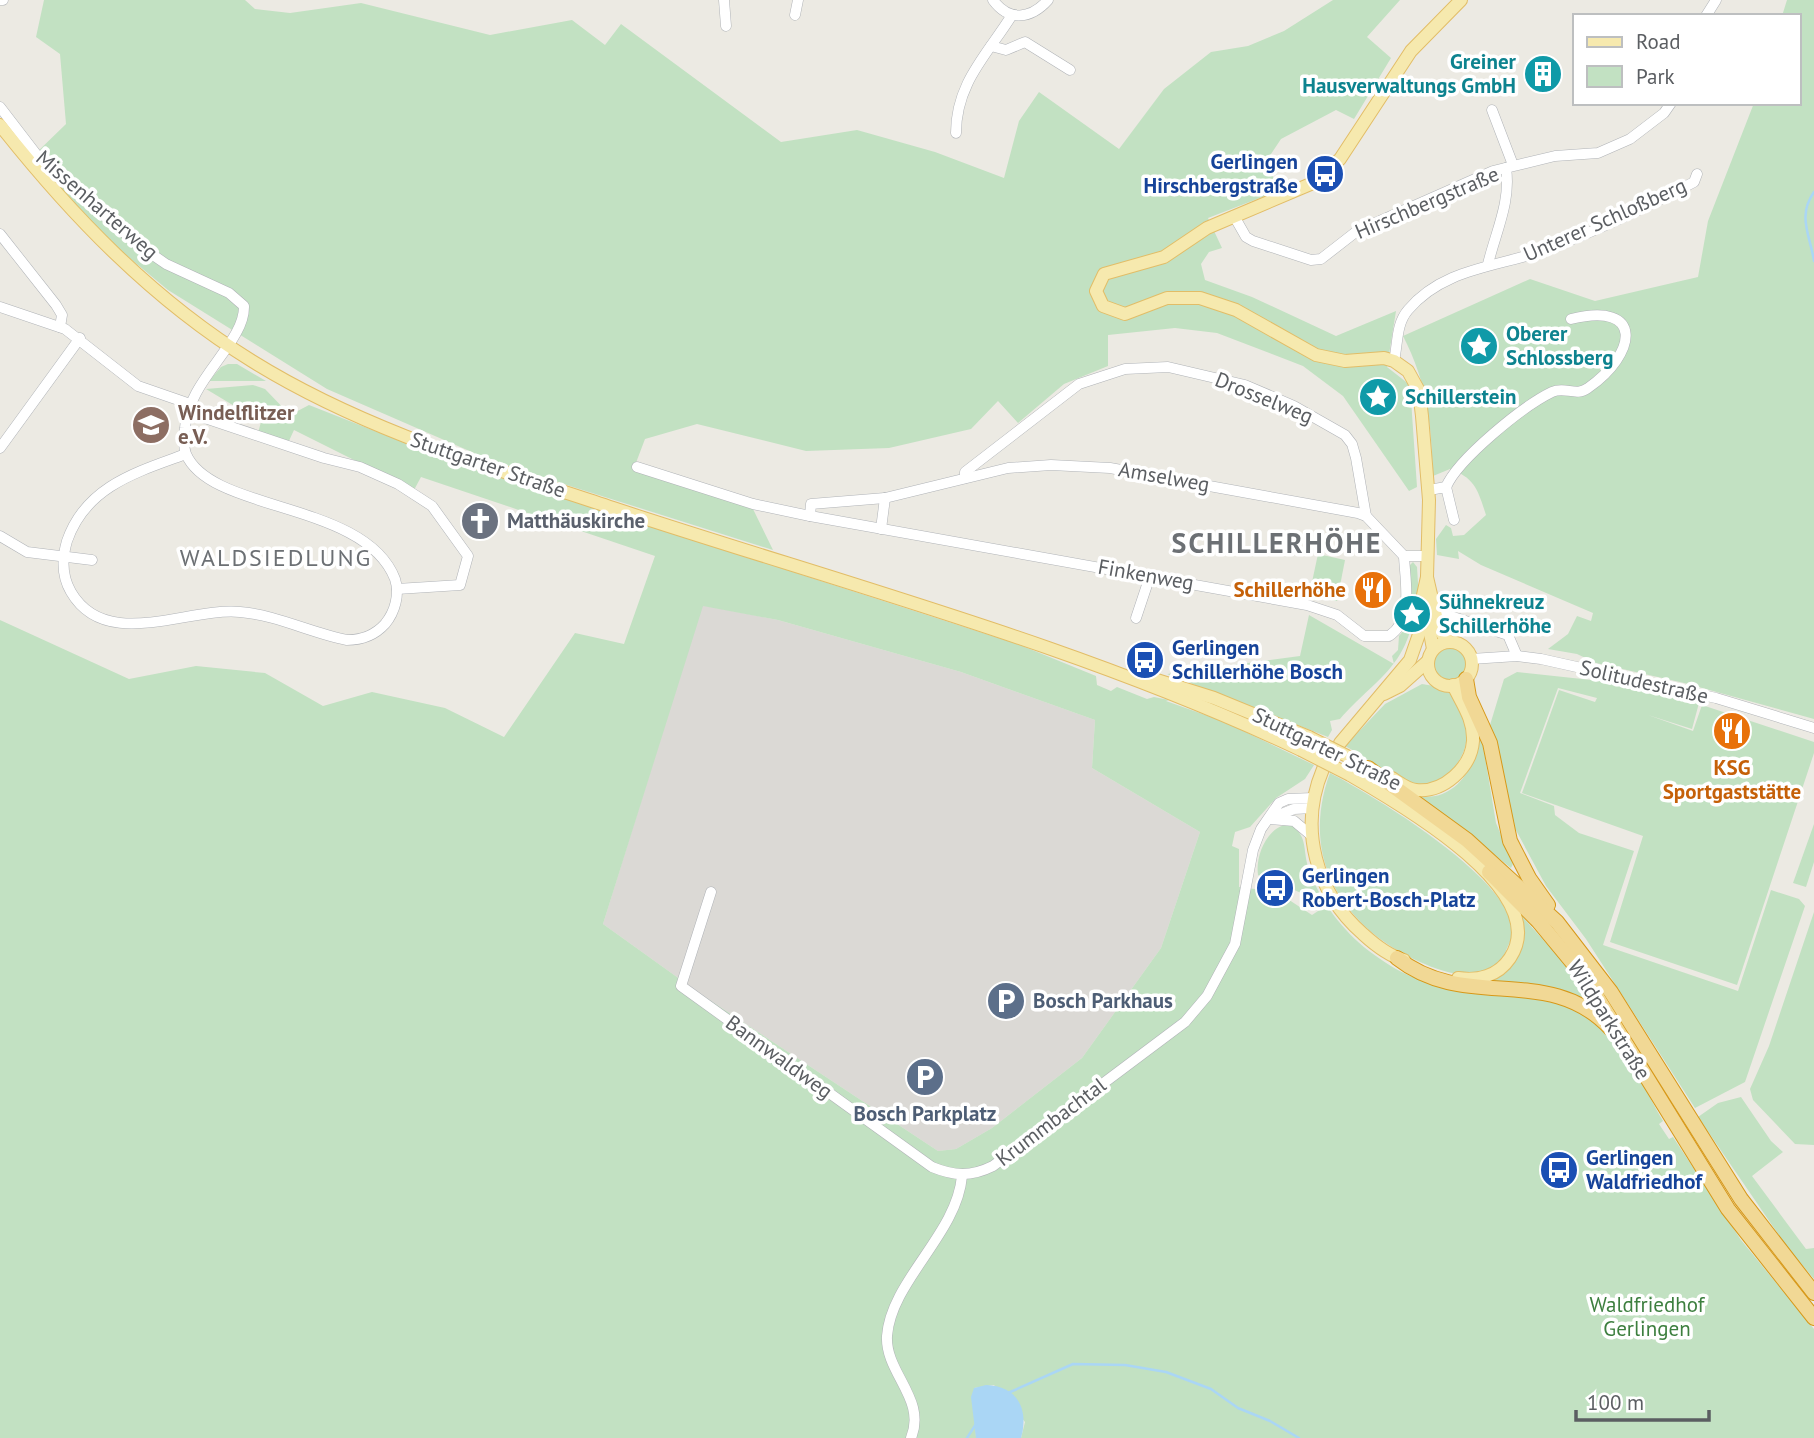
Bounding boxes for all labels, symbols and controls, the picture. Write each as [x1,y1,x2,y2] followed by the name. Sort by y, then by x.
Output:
[1573,14,1800,105] legend
[1636,28,1680,55] text: Road
[1302,48,1517,99] place label: Greiner Hausverwaltungs GmbH
[1522,53,1564,95] building icon: Greiner Hausverwaltungs GmbH
[1636,63,1675,90] text: Park
[31,144,164,265] street label: Missenharterweg
[1143,148,1298,199] place label: Gerlingen Hirschbergstraße
[1304,153,1346,195] bus stop icon: Gerlingen Hirschbergstraße
[1351,160,1503,245] street label: Hirschbergstraße
[1519,171,1691,268] street label: Unterer Schloßberg
[1506,320,1613,371] place label: Oberer Schlossberg
[1458,325,1500,367] place icon: Oberer Schlossberg
[1211,366,1317,429] street label: Drosselweg
[1357,376,1399,418] place icon: Schillerstein
[1405,383,1517,410] place label: Schillerstein
[178,399,295,450] place label: Windelflitzer e.V.
[130,404,172,446] school or university icon: Windelflitzer e.V.
[407,425,569,504] street label: Stuttgarter Straße
[1116,455,1212,498] street label: Amselweg
[459,500,501,542] church icon: Matthäuskirche
[507,507,645,534] place label: Matthäuskirche
[1172,524,1382,561] district label: SCHILLERHÖHE
[180,542,372,573] district label: WALDSIEDLUNG
[1096,553,1196,596] street label: Finkenweg
[1352,569,1394,611] restaurant icon: Schillerhöhe
[1233,576,1346,603] place label: Schillerhöhe
[1439,588,1552,639] place label: Sühnekreuz Schillerhöhe
[1391,593,1433,635] place icon: Sühnekreuz Schillerhöhe
[1172,634,1343,685] place label: Gerlingen Schillerhöhe Bosch
[1124,639,1166,681] bus stop icon: Gerlingen Schillerhöhe Bosch
[1577,654,1711,709] street label: Solitudestraße
[1248,701,1406,796] street label: Stuttgarter Straße
[1711,710,1753,752] restaurant icon: KSG Sportgaststätte
[1663,754,1801,805] place label: KSG Sportgaststätte
[1302,862,1476,913] place label: Gerlingen Robert-Bosch-Platz
[1254,867,1296,909] bus stop icon: Gerlingen Robert-Bosch-Platz
[1562,955,1657,1085] street label: Wildparkstraße
[985,980,1027,1022] parking icon: Bosch Parkhaus
[1033,987,1173,1014] place label: Bosch Parkhaus
[720,1009,838,1105] street label: Bannwaldweg
[904,1056,946,1098] parking icon: Bosch Parkplatz
[990,1071,1111,1172] street label: Krummbachtal
[854,1100,996,1127] place label: Bosch Parkplatz
[1586,1144,1703,1195] place label: Gerlingen Waldfriedhof
[1538,1149,1580,1191] bus stop icon: Gerlingen Waldfriedhof
[1590,1291,1706,1342] park label: Waldfriedhof Gerlingen
[1576,1378,1709,1422] scale bar
[1587,1389,1644,1416] text: 100 m

